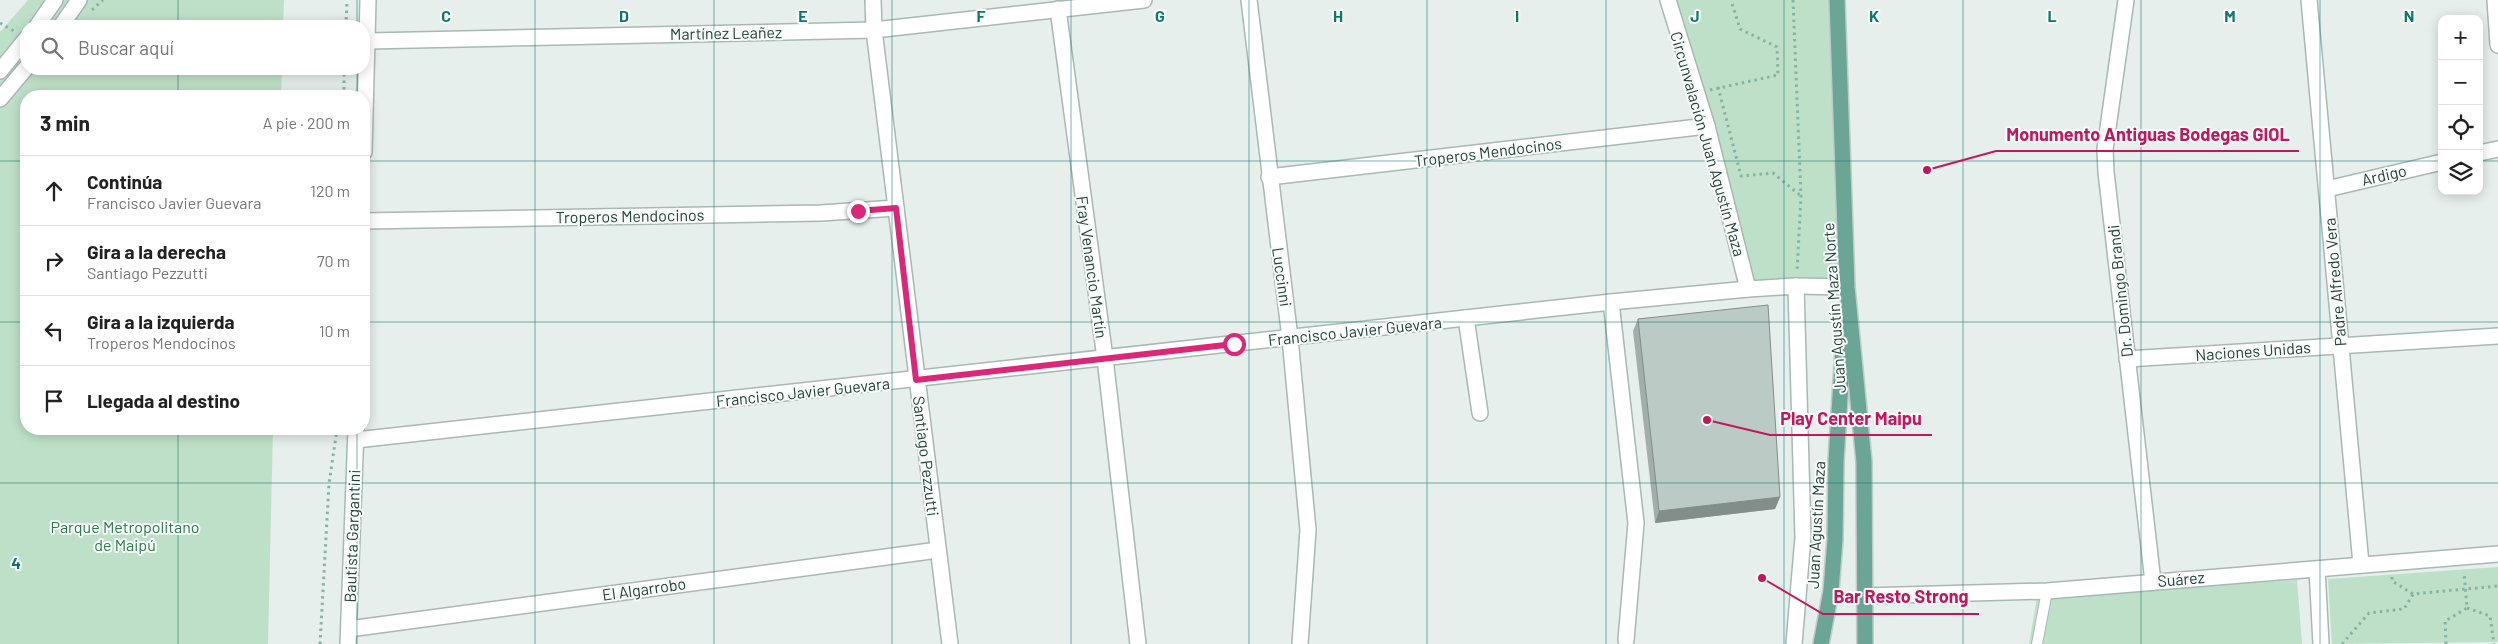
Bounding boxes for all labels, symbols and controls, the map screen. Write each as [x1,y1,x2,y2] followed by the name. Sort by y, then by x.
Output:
[441,6,451,25] text: C
[619,6,629,25] text: D
[798,6,808,25] text: E
[977,6,986,25] text: F
[1155,6,1165,25] text: G
[1333,6,1343,25] text: H
[1515,6,1519,25] text: I
[1690,6,1700,25] text: J
[1869,6,1879,25] text: K
[2047,6,2057,25] text: L
[2224,6,2236,25] text: M
[2404,6,2414,25] text: N
[2438,15,2483,195] map controls
[2438,15,2483,60] button: +
[20,20,370,75] search box
[670,22,782,43] street label: Martínez Leañez
[1667,29,1750,259] street label: Circunvalación Juan Agustín Maza
[38,34,66,62] icon: search
[78,36,174,59] text: Buscar aquí
[2438,60,2483,105] button: −
[2438,105,2483,150] button: locate
[40,110,90,135] text: 3 min
[263,113,350,132] text: A pie · 200 m
[1996,118,2299,151] callout: Monumento Antiguas Bodegas GIOL
[2006,123,2290,145] text: Monumento Antiguas Bodegas GIOL
[1413,133,1563,170] street label: Troperos Mendocinos
[2438,150,2483,195] button: layers
[2360,160,2408,189] street label: Ardigo
[87,170,162,193] text: Continúa
[40,177,68,205] icon: ahead
[310,181,350,200] text: 120 m
[87,193,261,212] text: Francisco Javier Guevara
[1073,194,1112,339] street label: Fray Venancio Martín
[847,200,870,223] route end
[556,205,704,226] street label: Troperos Mendocinos
[2319,217,2350,347] street label: Padre Alfredo Vera
[1818,222,1849,394] street label: Juan Agustín Maza Norte
[2103,224,2136,358] street label: Dr. Domingo Brandi
[87,240,226,263] text: Gira a la derecha
[1269,246,1296,308] street label: Luccinni
[40,247,68,275] icon: right
[317,251,350,270] text: 70 m
[87,263,208,282] text: Santiago Pezzutti
[87,310,235,333] text: Gira a la izquierda
[1267,312,1443,349] street label: Francisco Javier Guevara
[40,317,68,345] icon: left
[319,321,350,340] text: 10 m
[87,333,236,352] text: Troperos Mendocinos
[1223,333,1246,356] route start
[2195,337,2311,364] street label: Naciones Unidas
[715,373,891,410] street label: Francisco Javier Guevara
[40,387,68,415] icon: arrive
[87,389,240,412] text: Llegada al destino
[910,395,943,517] street label: Santiago Pezzutti
[1770,402,1932,435] callout: Play Center Maipu
[1780,407,1922,429] text: Play Center Maipu
[1803,461,1828,589] street label: Juan Agustín Maza
[340,469,363,603] street label: Bautista Gargantini
[51,517,199,554] park label: Parque Metropolitano de Maipú
[11,553,21,572] text: 4
[2156,567,2205,590] street label: Suárez
[601,573,687,604] street label: El Algarrobo
[1823,581,1979,614] callout: Bar Resto Strong
[1833,585,1969,607] text: Bar Resto Strong

